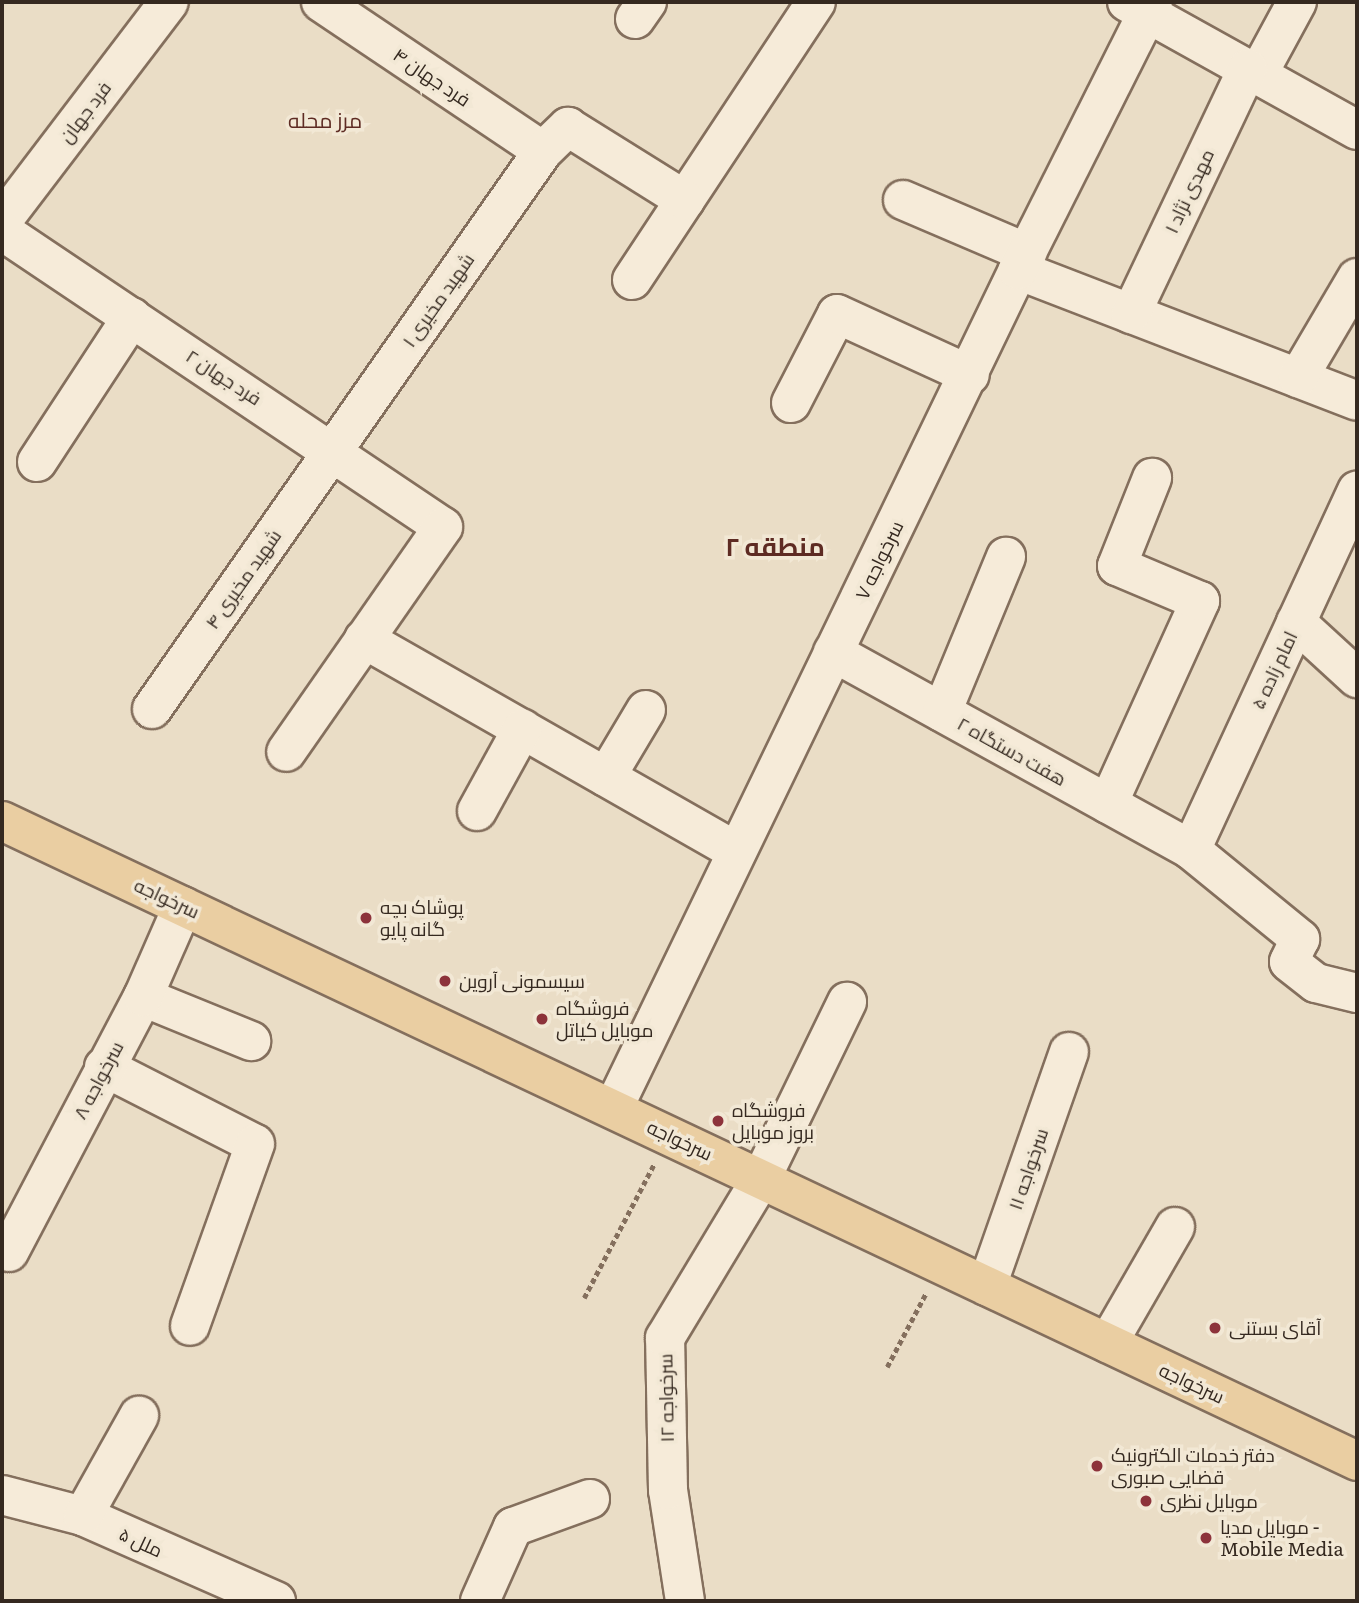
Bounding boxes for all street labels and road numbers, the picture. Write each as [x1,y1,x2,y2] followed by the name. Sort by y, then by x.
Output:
[389,43,475,111] street label: ۴ فرد جهان
[54,77,116,147] street label: فرد جهان
[1160,145,1218,237] street label: ۱ مهدی نژاد
[397,249,479,351] street label: شهید مخیری ۱
[182,344,266,410] street label: ۲ فرد جهان
[850,517,908,603] street label: سرخواجه ۷
[200,525,286,633] street label: ۴ شهید مخیری
[1246,627,1302,713] street label: ۵ امام زاده
[954,712,1070,790] street label: هفت دستگاه ۲
[131,873,203,923] street label: سرخواجه
[68,1037,128,1123] street label: ۸ سرخواجه
[644,1115,716,1165] street label: سرخواجه
[1003,1125,1053,1213] street label: ۱۱ سرخواجه
[654,1353,678,1443] street label: ۱۲ سرخواجه
[1156,1358,1228,1408] street label: سرخواجه
[116,1522,166,1562] street label: ملل ۵

